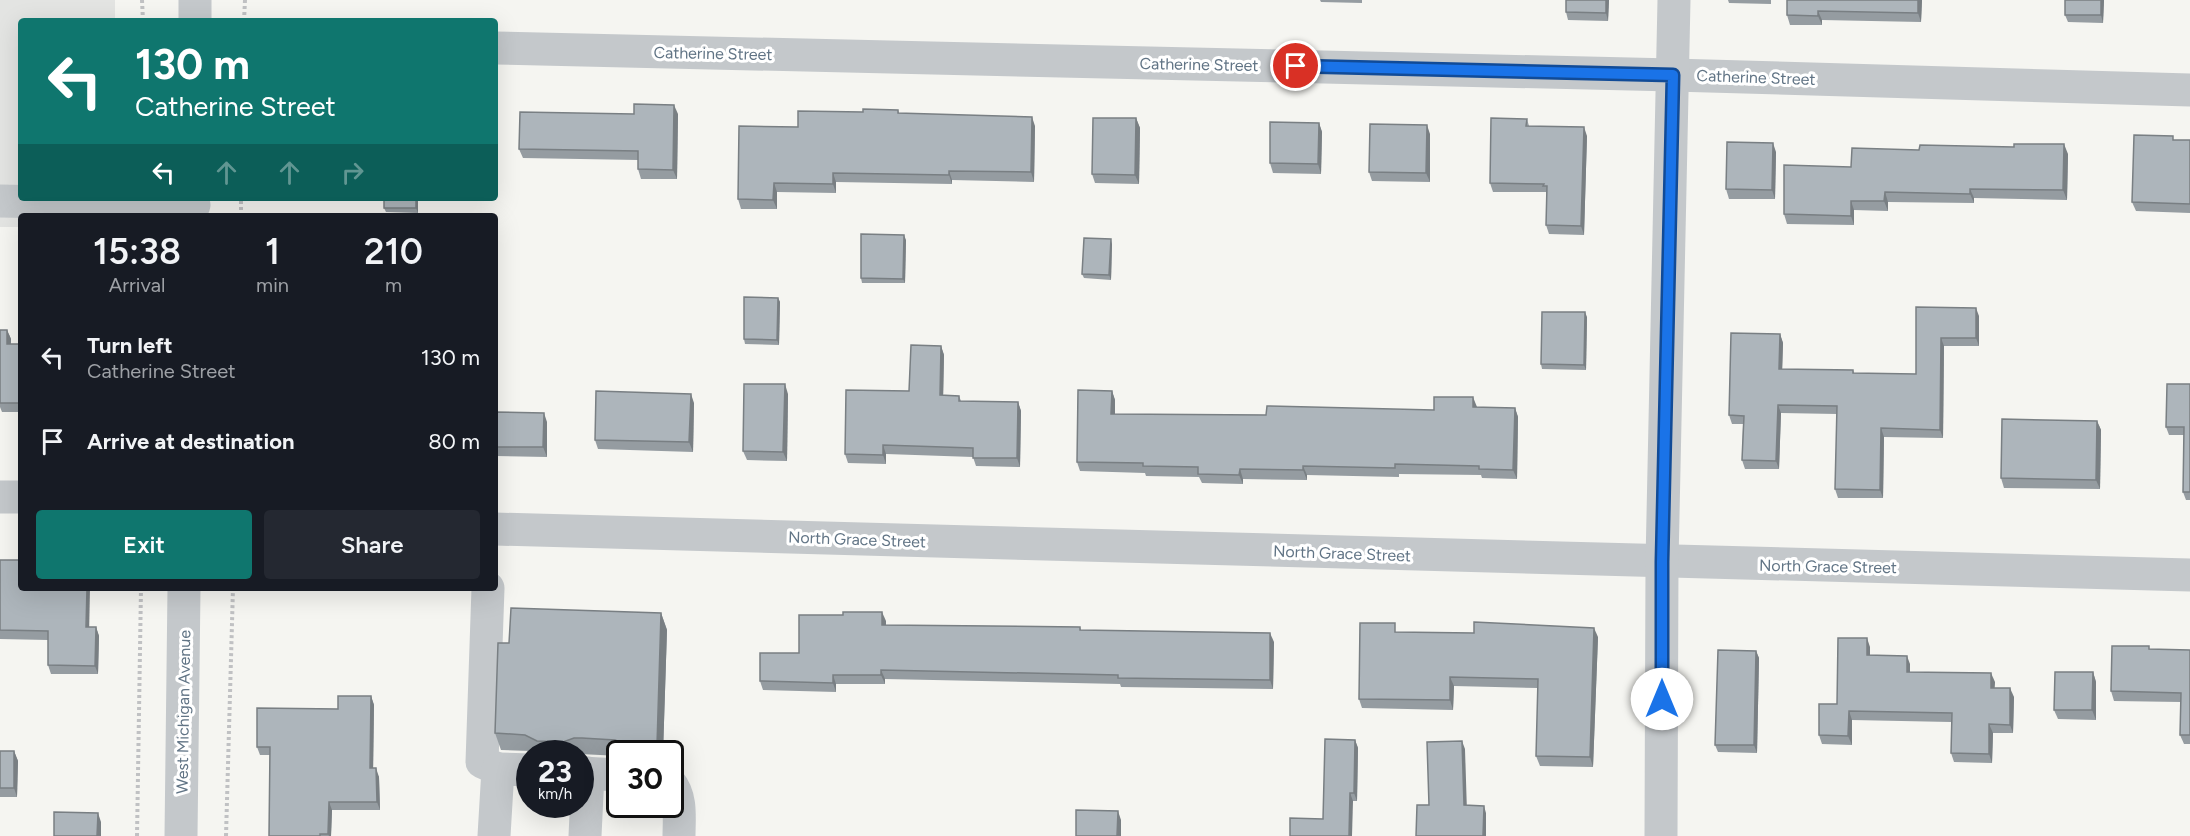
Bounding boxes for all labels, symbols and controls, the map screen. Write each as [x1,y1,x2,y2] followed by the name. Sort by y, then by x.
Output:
[135,39,250,90] text: 130 m
[1270,40,1321,91] pin
[36,42,114,120] icon: left
[653,43,773,64] street label: Catherine Street
[1279,49,1312,82] icon: arrive
[1139,54,1259,75] street label: Catherine Street
[1696,66,1816,89] street label: Catherine Street
[135,90,336,123] text: Catherine Street
[147,156,180,189] icon: left
[210,156,243,189] icon: ahead
[273,156,306,189] icon: ahead
[336,156,369,189] icon: right
[93,230,181,273] text: 15:38
[265,230,280,273] text: 1
[364,230,423,273] text: 210
[109,273,165,297] text: Arrival
[256,273,289,297] text: min
[385,273,402,297] text: m
[87,332,173,359] text: Turn left
[36,341,69,374] icon: left
[421,344,480,371] text: 130 m
[87,359,236,383] text: Catherine Street
[36,425,69,458] icon: arrive
[87,428,295,455] text: Arrive at destination
[428,428,480,455] text: 80 m
[36,510,252,579] button: Exit
[264,510,480,579] button: Share
[788,528,926,551] street label: North Grace Street
[1273,542,1411,565] street label: North Grace Street
[1759,556,1897,577] street label: North Grace Street
[173,630,194,794] street label: West Michigan Avenue
[1630,667,1694,731] position arrow
[606,740,684,818] speed limit sign: 30
[538,753,572,790] text: 23
[538,785,572,803] text: km/h

